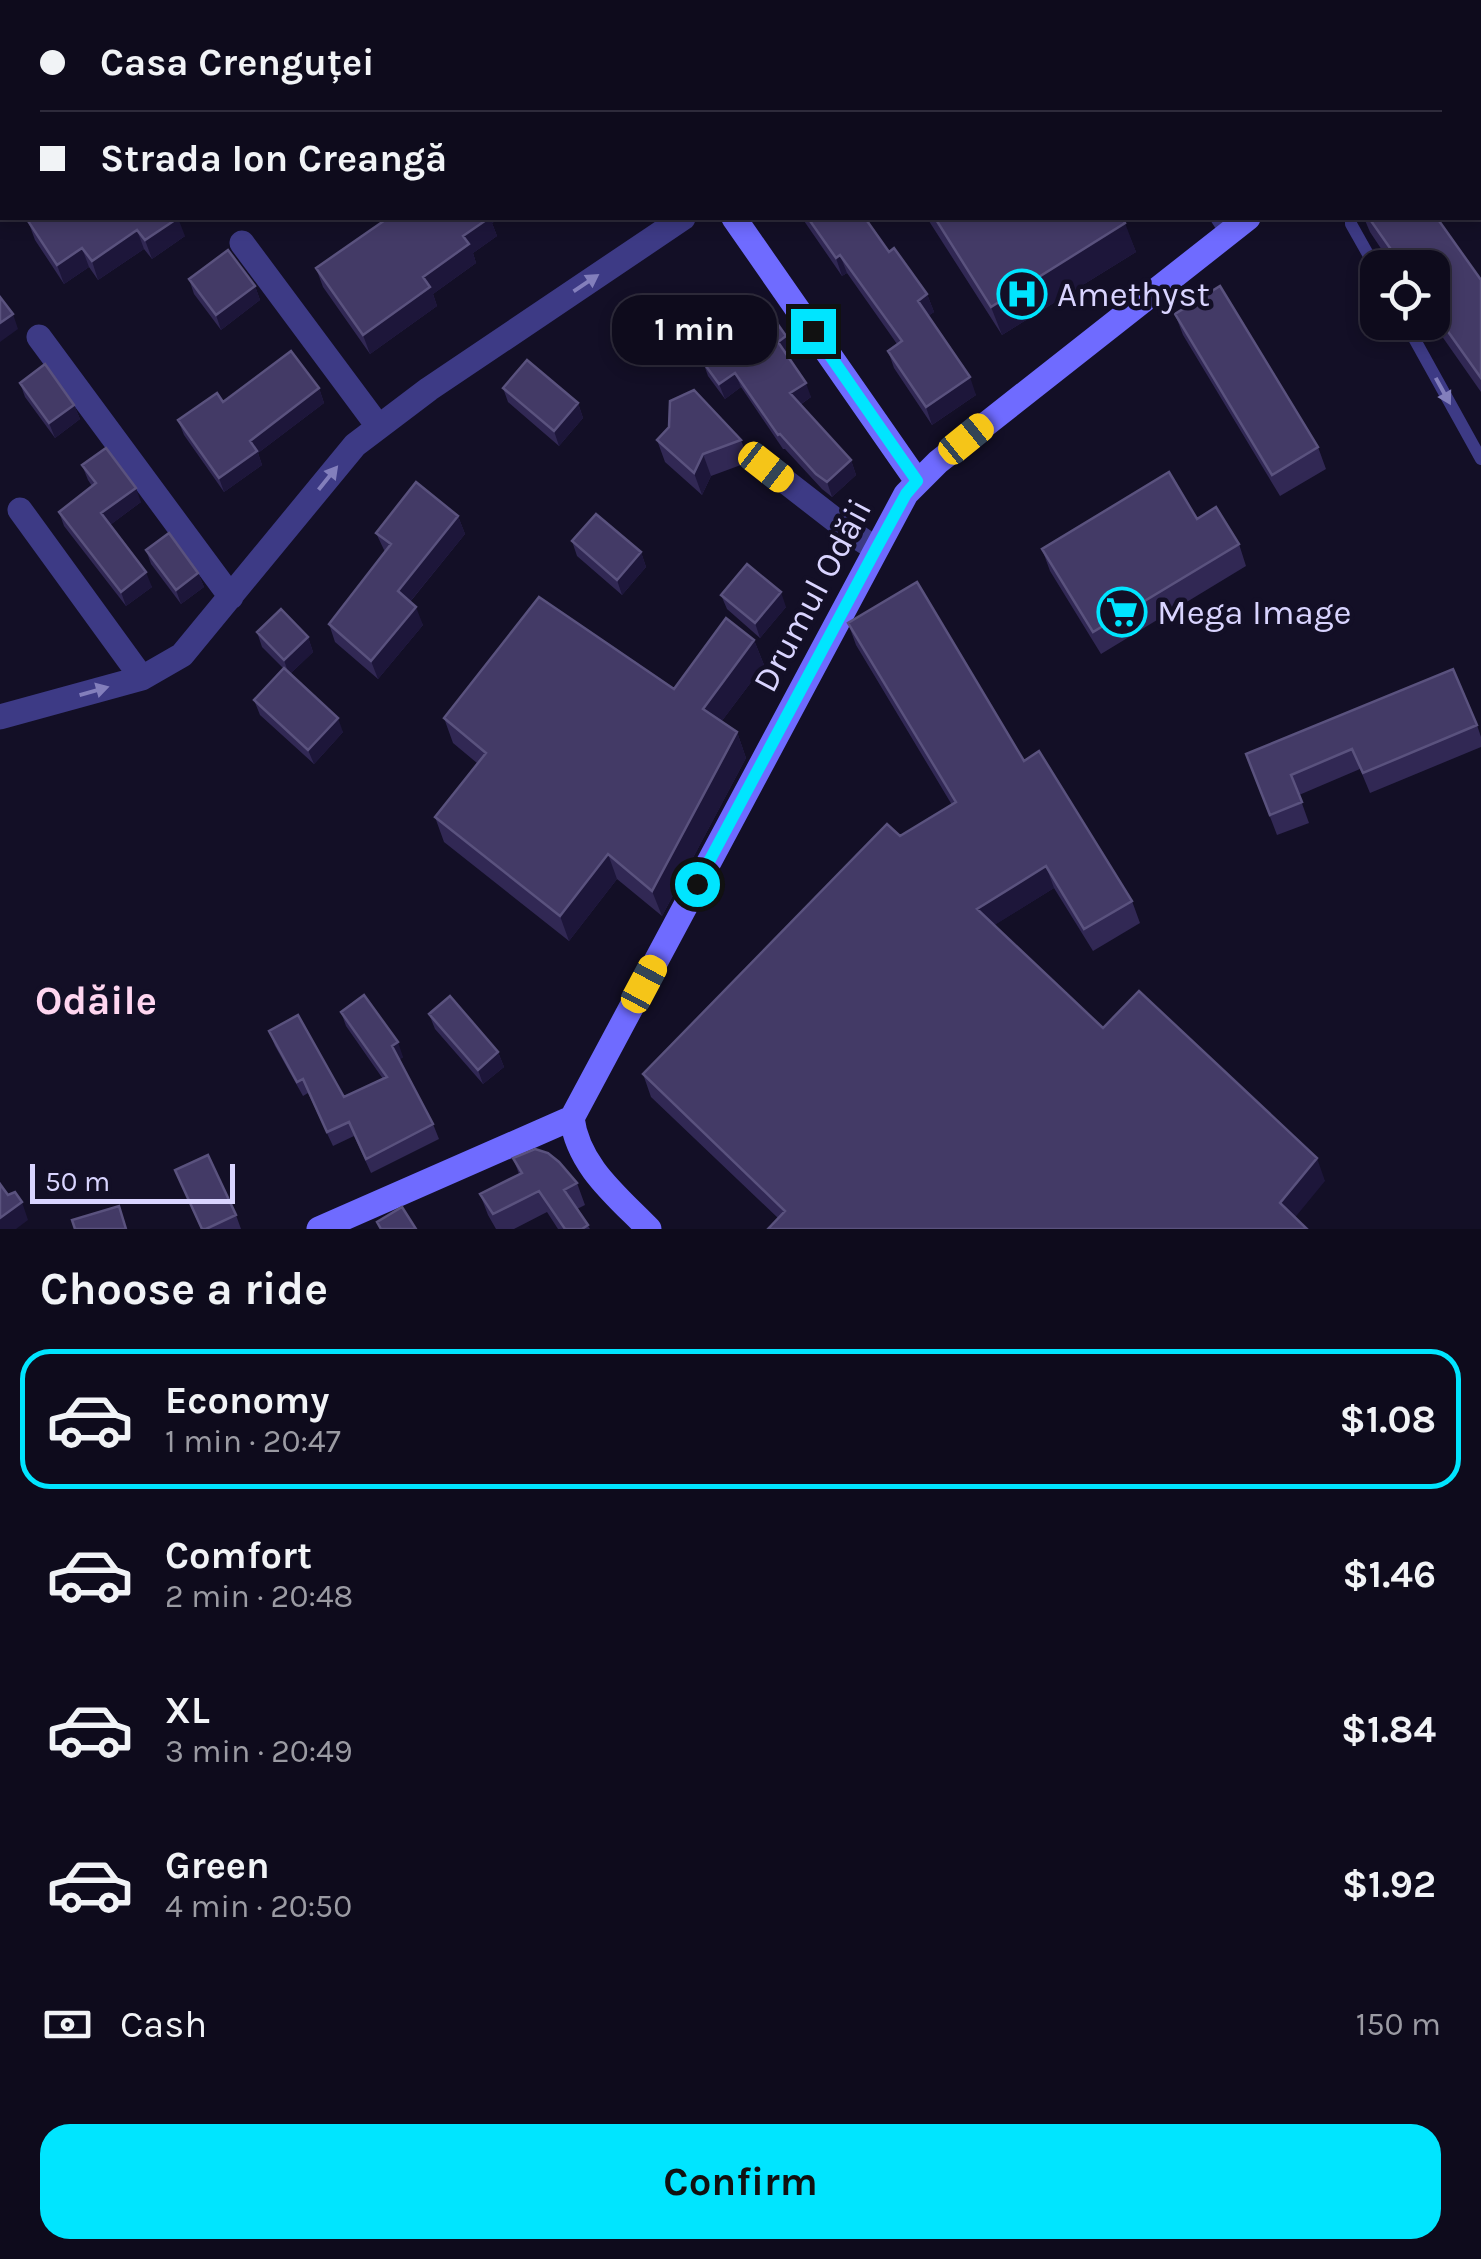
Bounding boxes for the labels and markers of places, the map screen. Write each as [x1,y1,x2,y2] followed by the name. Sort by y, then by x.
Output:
[996,268,1048,320] hospital icon: Amethyst
[1057,274,1210,315] place label: Amethyst
[1096,586,1148,638] supermarket icon: Mega Image
[1157,592,1352,633] place label: Mega Image

